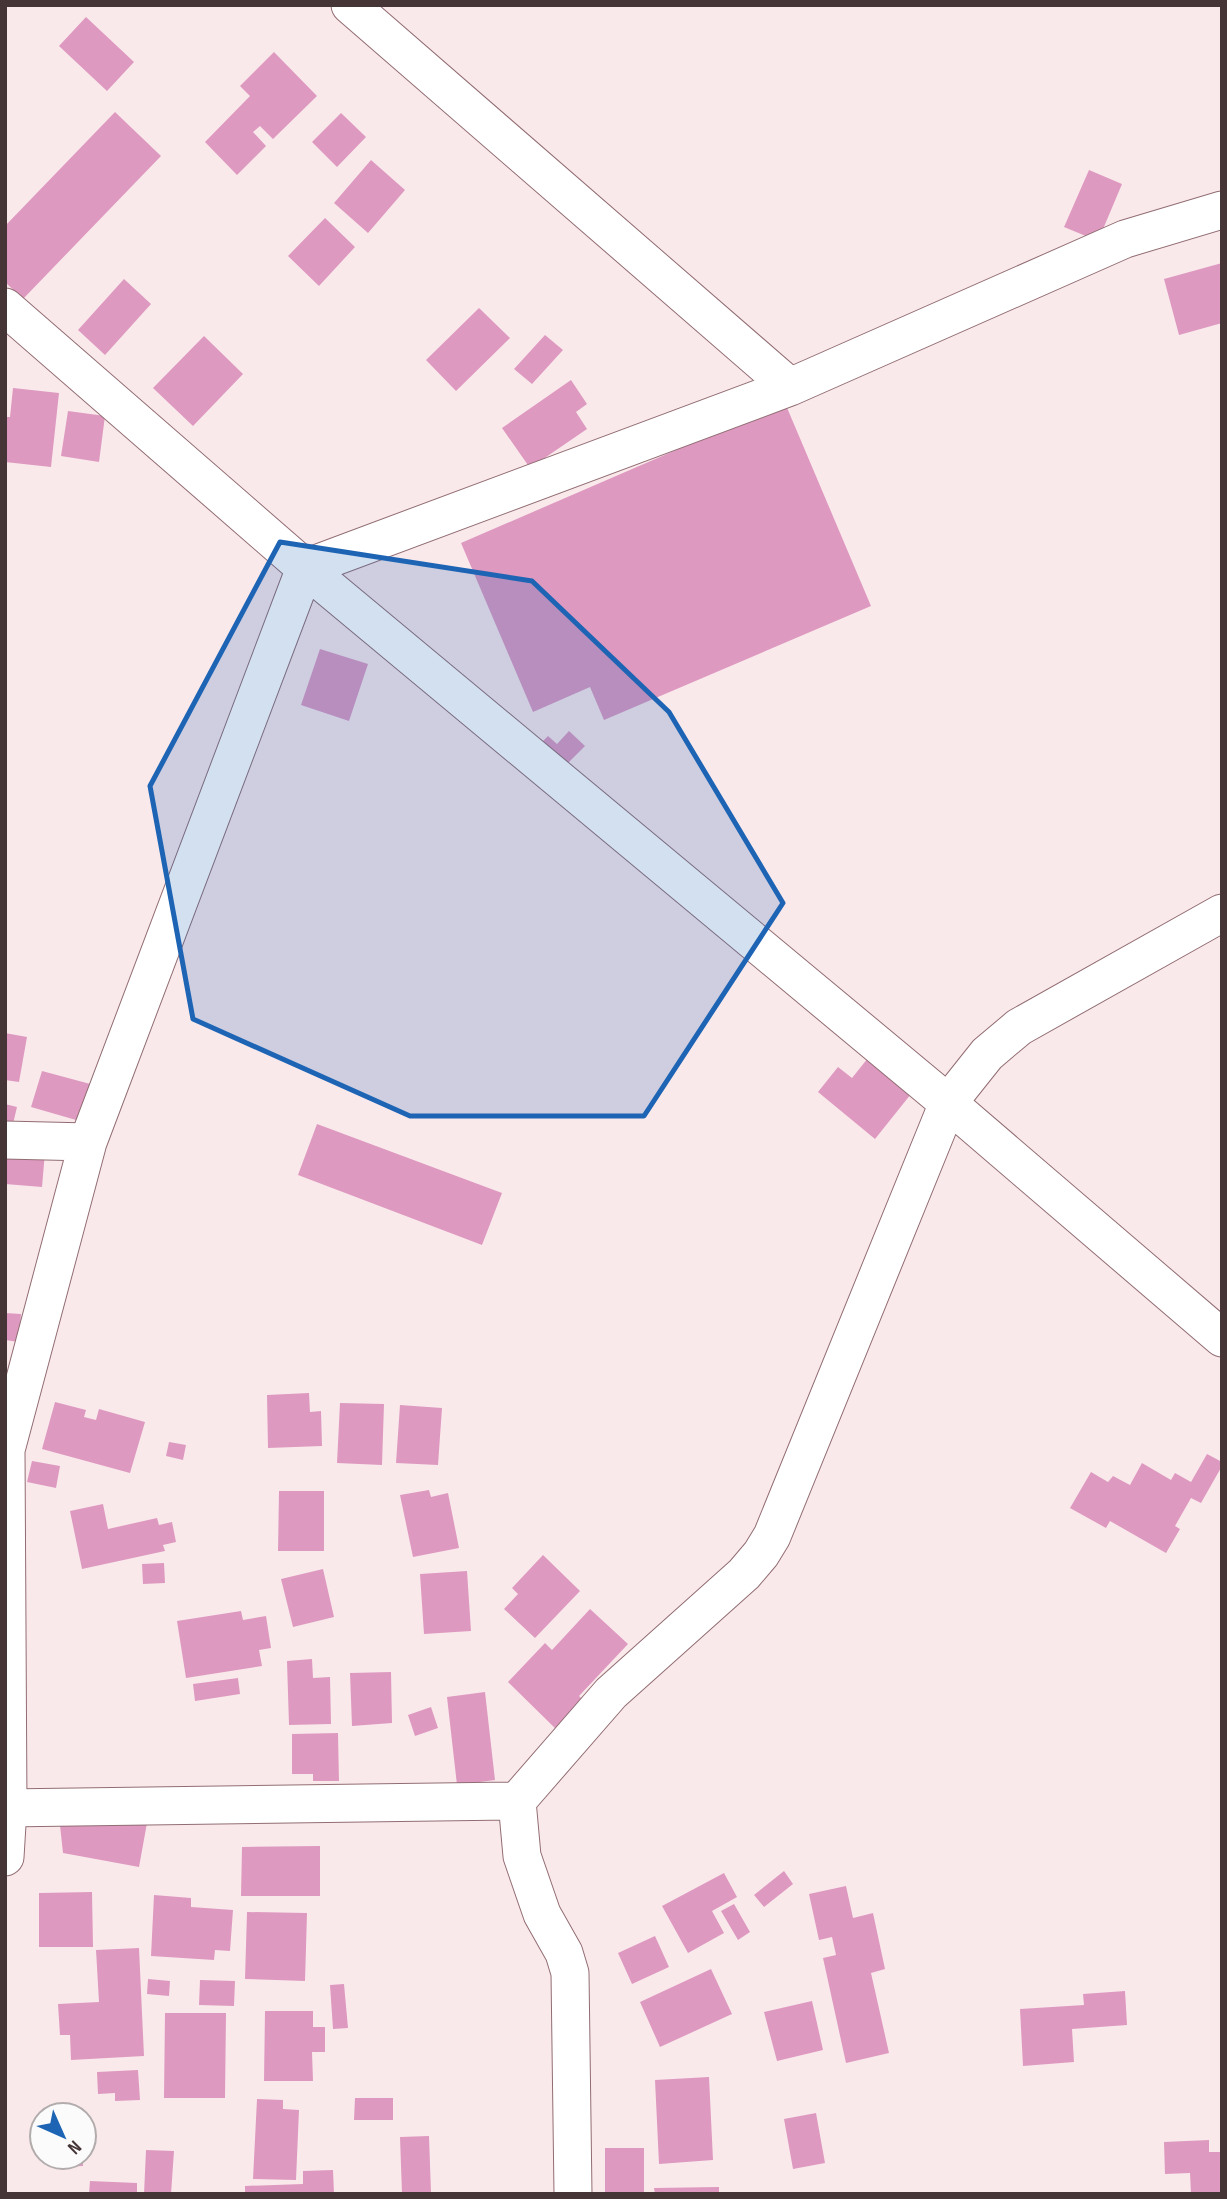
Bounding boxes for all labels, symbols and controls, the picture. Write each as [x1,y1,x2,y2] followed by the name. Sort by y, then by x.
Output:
[28,2101,98,2171] north arrow
[62,2135,86,2159] text: N

